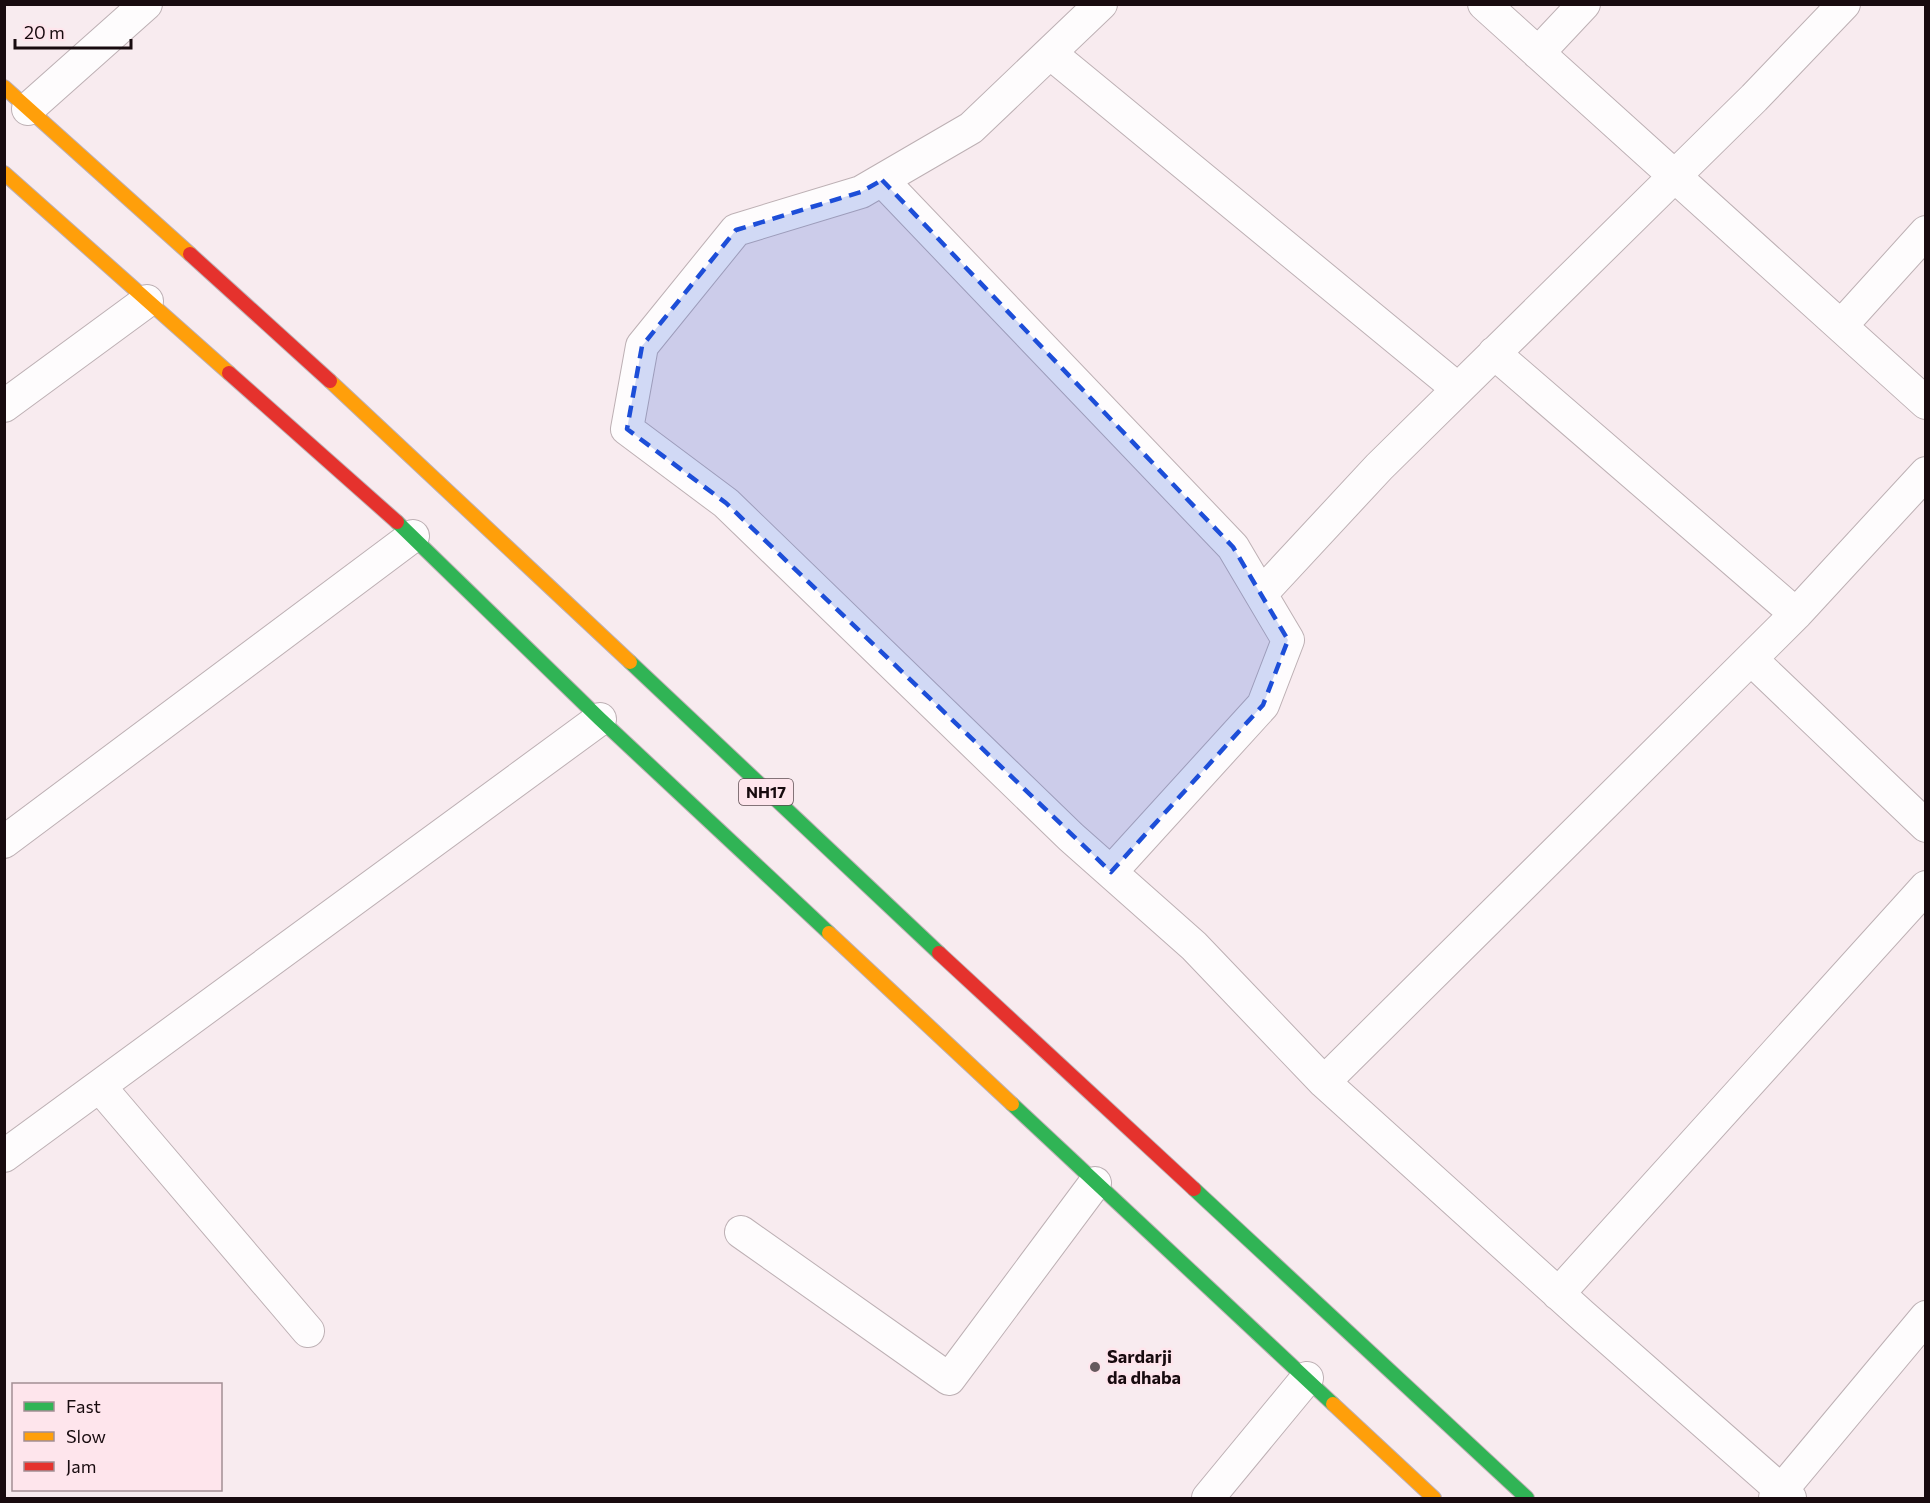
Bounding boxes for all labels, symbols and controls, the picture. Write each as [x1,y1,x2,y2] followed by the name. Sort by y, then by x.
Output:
[15,12,130,50] scale bar
[24,21,65,43] text: 20 m
[739,779,793,805] road number: NH17
[1107,1345,1181,1388] place label: Sardarji da dhaba
[1088,1360,1102,1374] marker: Sardarji da dhaba
[12,1383,222,1491] legend
[66,1395,101,1417] text: Fast
[66,1425,106,1447] text: Slow
[66,1455,96,1477] text: Jam

